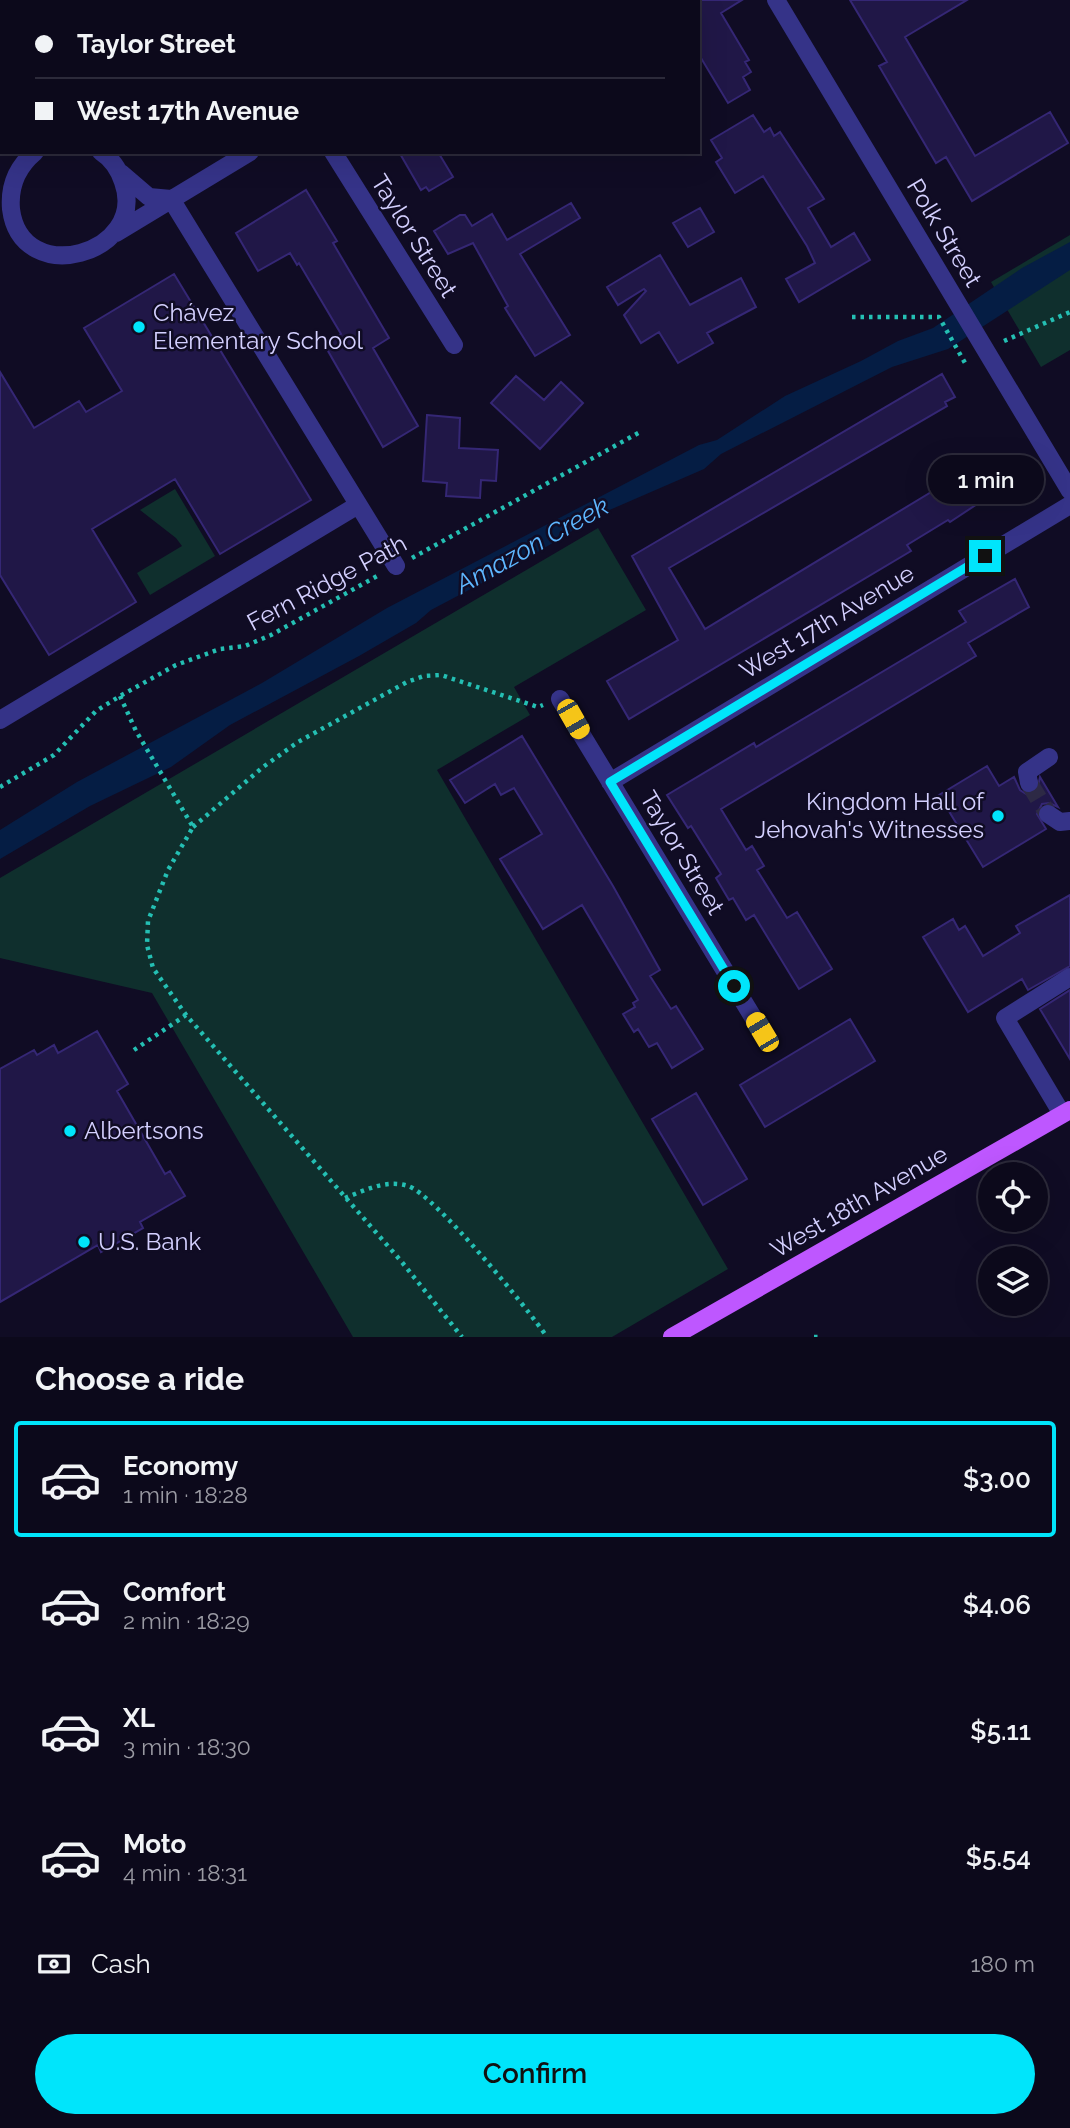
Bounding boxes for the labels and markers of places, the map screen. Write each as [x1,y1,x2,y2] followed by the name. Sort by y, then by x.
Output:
[153,298,364,355] place label: Chávez Elementary School
[131,319,147,335] marker: Chávez Elementary School
[755,787,985,844] place label: Kingdom Hall of Jehovah's Witnesses
[990,808,1006,824] marker: Kingdom Hall of Jehovah's Witnesses
[84,1116,204,1145] place label: Albertsons
[62,1123,78,1139] marker: Albertsons
[98,1227,202,1256] place label: U.S. Bank
[76,1234,92,1250] marker: U.S. Bank

